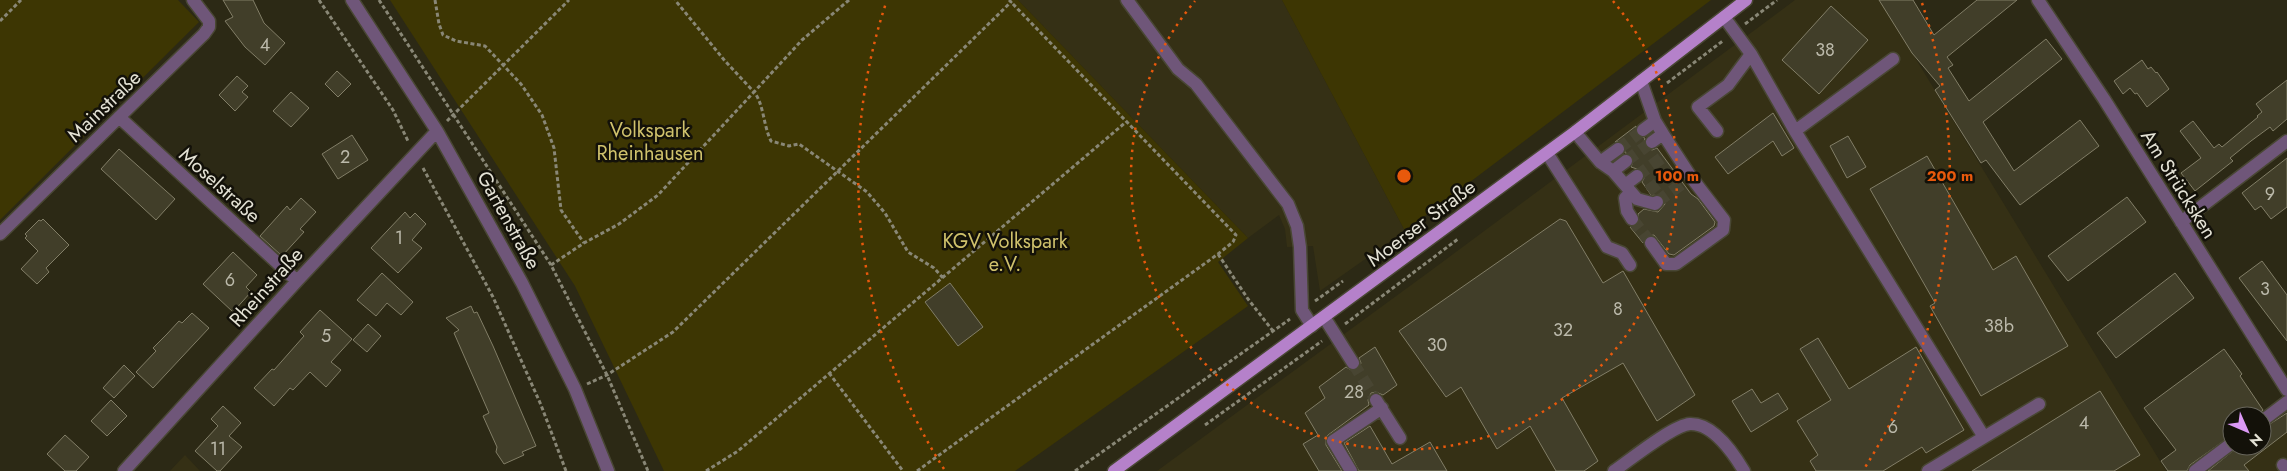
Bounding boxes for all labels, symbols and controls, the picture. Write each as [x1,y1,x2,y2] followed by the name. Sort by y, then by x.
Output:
[260,32,270,58] house number: 4
[1815,37,1835,63] house number: 38
[61,64,148,149] street label: Mainstraße
[596,116,704,168] park label: Volkspark Rheinhausen
[2134,124,2224,244] street label: Am Strücksken
[172,141,267,230] street label: Moselstraße
[340,144,350,170] house number: 2
[1655,165,1699,187] text: 100 m
[1927,165,1973,187] text: 200 m
[470,166,548,275] street label: Gartenstraße
[1395,167,1413,185] centre of rings
[1361,173,1482,274] street label: Moerser Straße
[2265,181,2275,207] house number: 9
[395,225,403,251] house number: 1
[942,227,1068,279] park label: KGV Volkspark e.V.
[223,241,310,334] street label: Rheinstraße
[225,267,235,293] house number: 6
[2260,276,2270,302] house number: 3
[1613,296,1623,322] house number: 8
[1984,313,2014,339] house number: 38b
[1553,317,1573,343] house number: 32
[321,323,331,349] house number: 5
[1427,332,1448,358] house number: 30
[1344,379,1364,405] house number: 28
[2222,406,2272,456] north arrow
[2079,410,2089,436] house number: 4
[1888,414,1898,440] house number: 6
[2245,429,2267,451] text: N
[210,436,226,462] house number: 11

